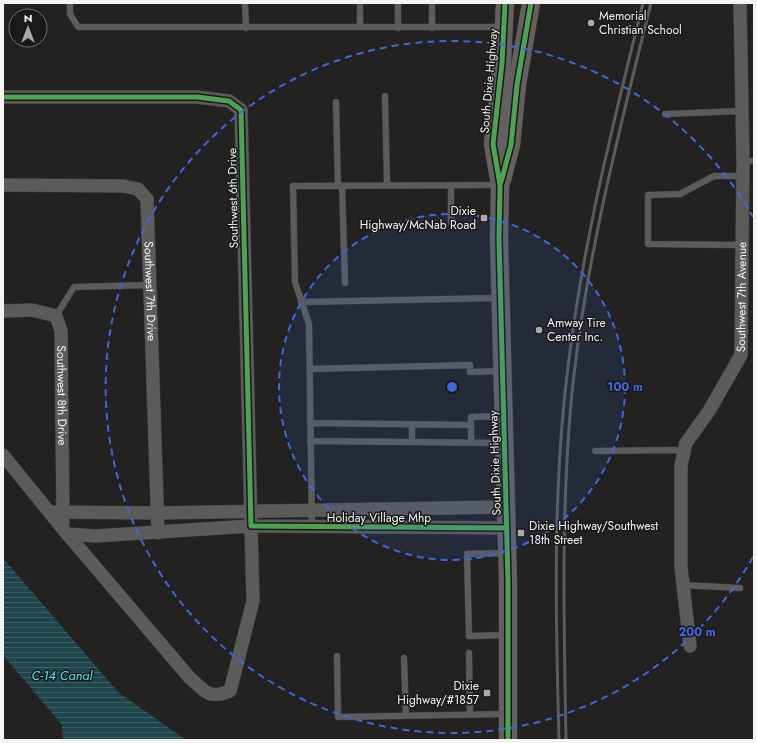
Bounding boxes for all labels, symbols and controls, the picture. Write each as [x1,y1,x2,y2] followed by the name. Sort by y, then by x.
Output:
[599,7,682,39] place label: Memorial Christian School
[8,8,48,48] north arrow
[24,10,32,26] text: N
[586,18,596,28] marker: Memorial Christian School
[475,27,503,134] street label: South Dixie Highway
[223,148,243,248] street label: Southwest 6th Drive
[360,202,476,234] place label: Dixie Highway/McNab Road
[479,213,489,223] marker: Dixie Highway/McNab Road
[139,241,161,341] street label: Southwest 7th Drive
[732,242,751,352] street label: Southwest 7th Avenue
[547,314,606,346] place label: Amway Tire Center Inc.
[534,325,544,335] marker: Amway Tire Center Inc.
[52,345,71,446] street label: Southwest 8th Drive
[607,378,643,396] text: 100 m
[445,380,459,394] centre of rings
[484,409,506,516] street label: South Dixie Highway
[327,509,431,527] street label: Holiday Village Mhp
[529,517,658,549] place label: Dixie Highway/Southwest 18th Street
[516,528,526,538] marker: Dixie Highway/Southwest 18th Street
[678,623,716,641] text: 200 m
[32,666,93,685] water label: C-14 Canal
[397,677,480,709] place label: Dixie Highway/#1857
[482,688,492,698] marker: Dixie Highway/#1857

